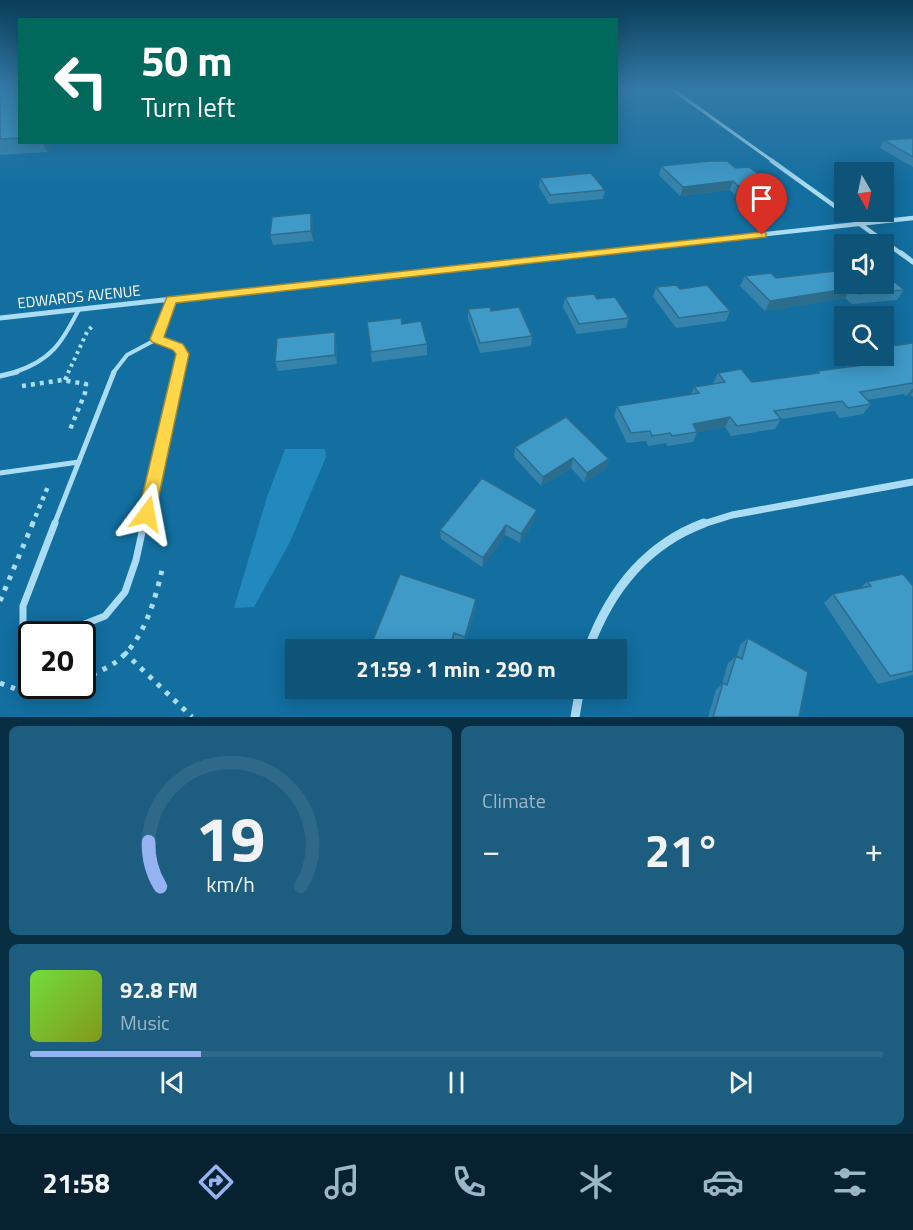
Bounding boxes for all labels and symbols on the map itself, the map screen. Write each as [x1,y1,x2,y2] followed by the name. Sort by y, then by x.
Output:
[834,162,894,222] north arrow
[736,173,787,235] pin
[16,279,142,314] street label: EDWARDS AVENUE
[115,482,179,546] position arrow
[18,621,96,699] speed limit sign: 20

